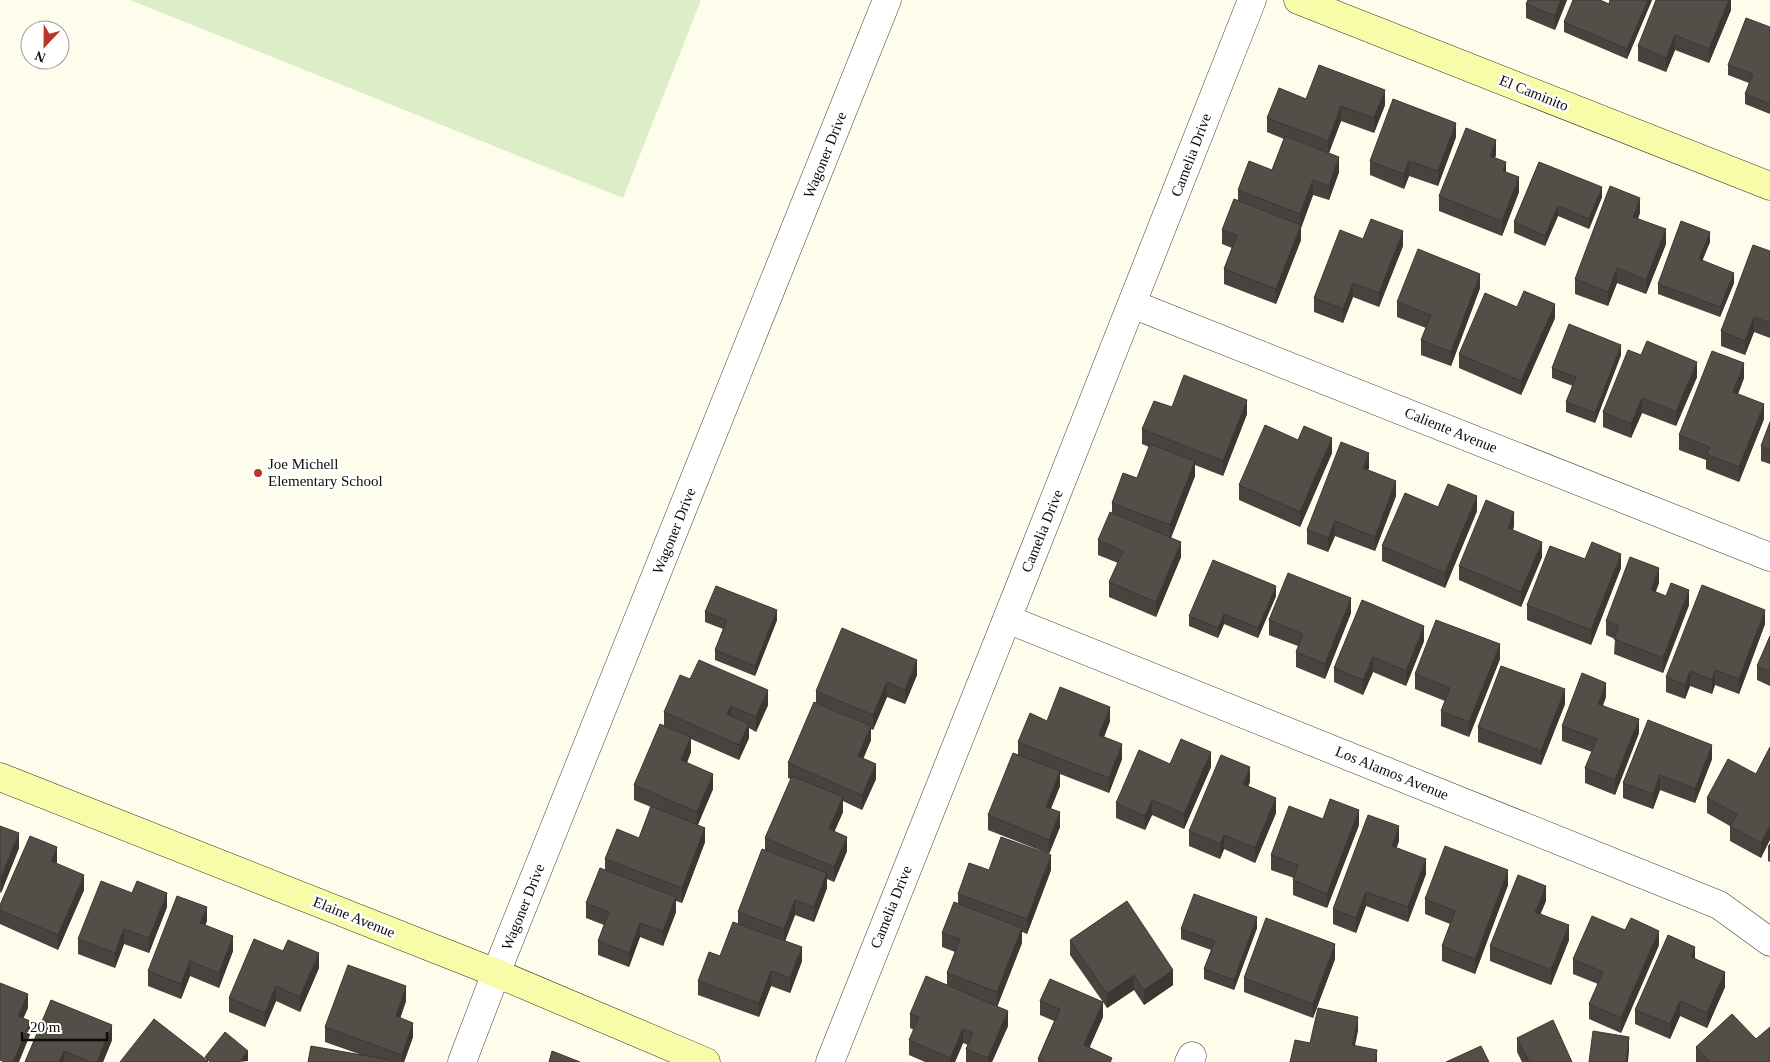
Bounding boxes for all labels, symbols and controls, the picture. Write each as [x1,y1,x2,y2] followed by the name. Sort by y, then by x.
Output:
[20,20,70,70] north arrow
[33,48,48,65] text: N
[1497,72,1571,114] street label: El Caminito
[800,109,850,200] street label: Wagoner Drive
[1168,111,1214,199] street label: Camelia Drive
[1402,404,1500,456] street label: Caliente Avenue
[268,456,383,489] place label: Joe Michell Elementary School
[252,467,264,479] marker: Joe Michell Elementary School
[649,485,699,576] street label: Wagoner Drive
[1018,487,1066,575] street label: Camelia Drive
[1333,743,1451,803] street label: Los Alamos Avenue
[498,861,548,952] street label: Wagoner Drive
[867,863,915,951] street label: Camelia Drive
[311,893,398,941] street label: Elaine Avenue
[22,1010,108,1042] scale bar
[30,1019,61,1035] text: 20 m

